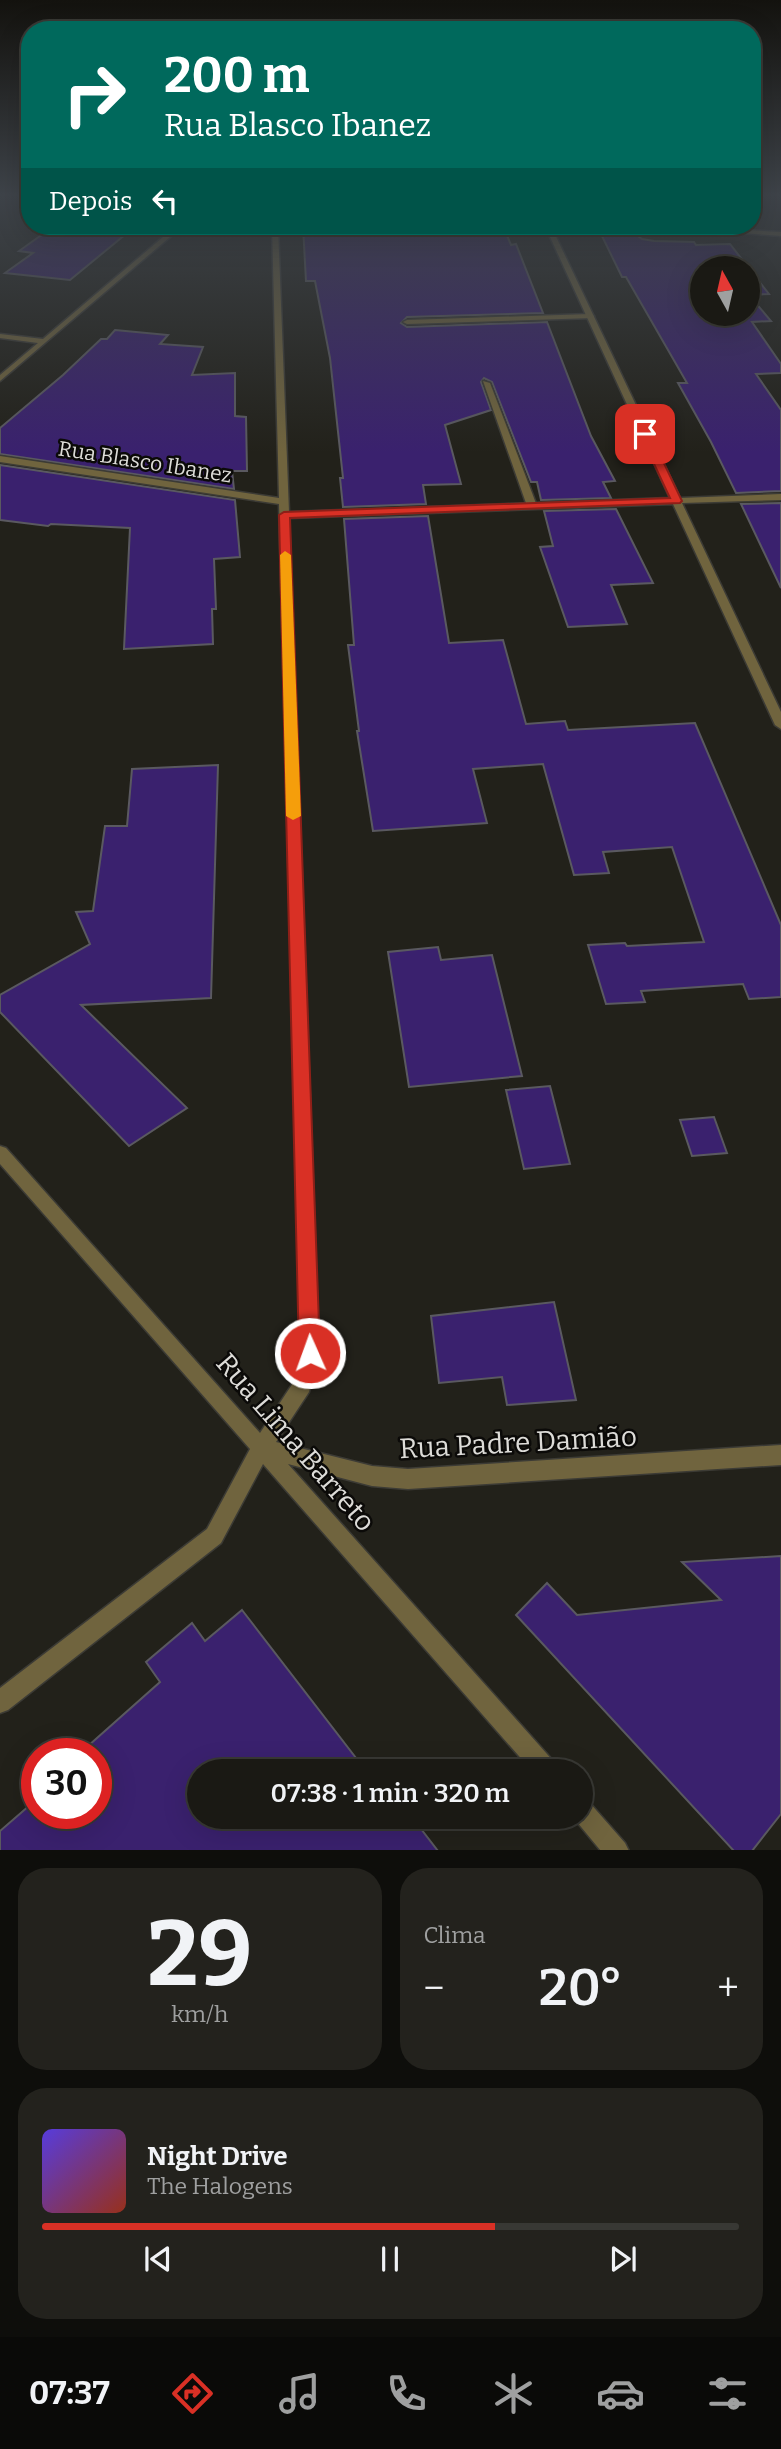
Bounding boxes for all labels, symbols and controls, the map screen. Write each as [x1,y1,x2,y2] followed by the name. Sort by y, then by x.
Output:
[164,46,309,105] text: 200 m
[49,49,140,140] icon: right
[164,106,431,144] text: Rua Blasco Ibanez
[146,182,184,220] icon: left
[49,186,132,217] text: Depois
[690,256,760,326] north arrow
[690,256,760,326] map controls
[615,404,675,464] pin
[626,415,664,453] icon: arrive
[56,435,234,489] street label: Rua Blasco Ibanez
[273,1316,347,1390] position arrow
[209,1347,382,1538] street label: Rua Lima Barreto
[398,1420,638,1465] street label: Rua Padre Damião
[21,1738,112,1829] speed limit sign: 30
[271,1778,509,1809] text: 07:38 · 1 min · 320 m
[147,1900,252,2009] text: 29
[424,1921,486,1949] text: Clima
[539,1956,623,2019] text: 20°
[424,1965,444,2011] text: −
[717,1965,739,2011] text: +
[171,2000,228,2028] text: km/h
[147,2141,288,2172] text: Night Drive
[147,2172,293,2200] text: The Halogens
[139,2240,177,2278] icon: previous
[371,2240,409,2278] icon: pause
[604,2240,642,2278] icon: next
[168,2369,217,2418] icon: directions
[275,2369,324,2418] icon: music
[382,2369,431,2418] icon: phone
[489,2369,538,2418] icon: climate
[596,2369,645,2418] icon: car
[703,2369,752,2418] icon: filters
[29,2374,110,2412] text: 07:37

